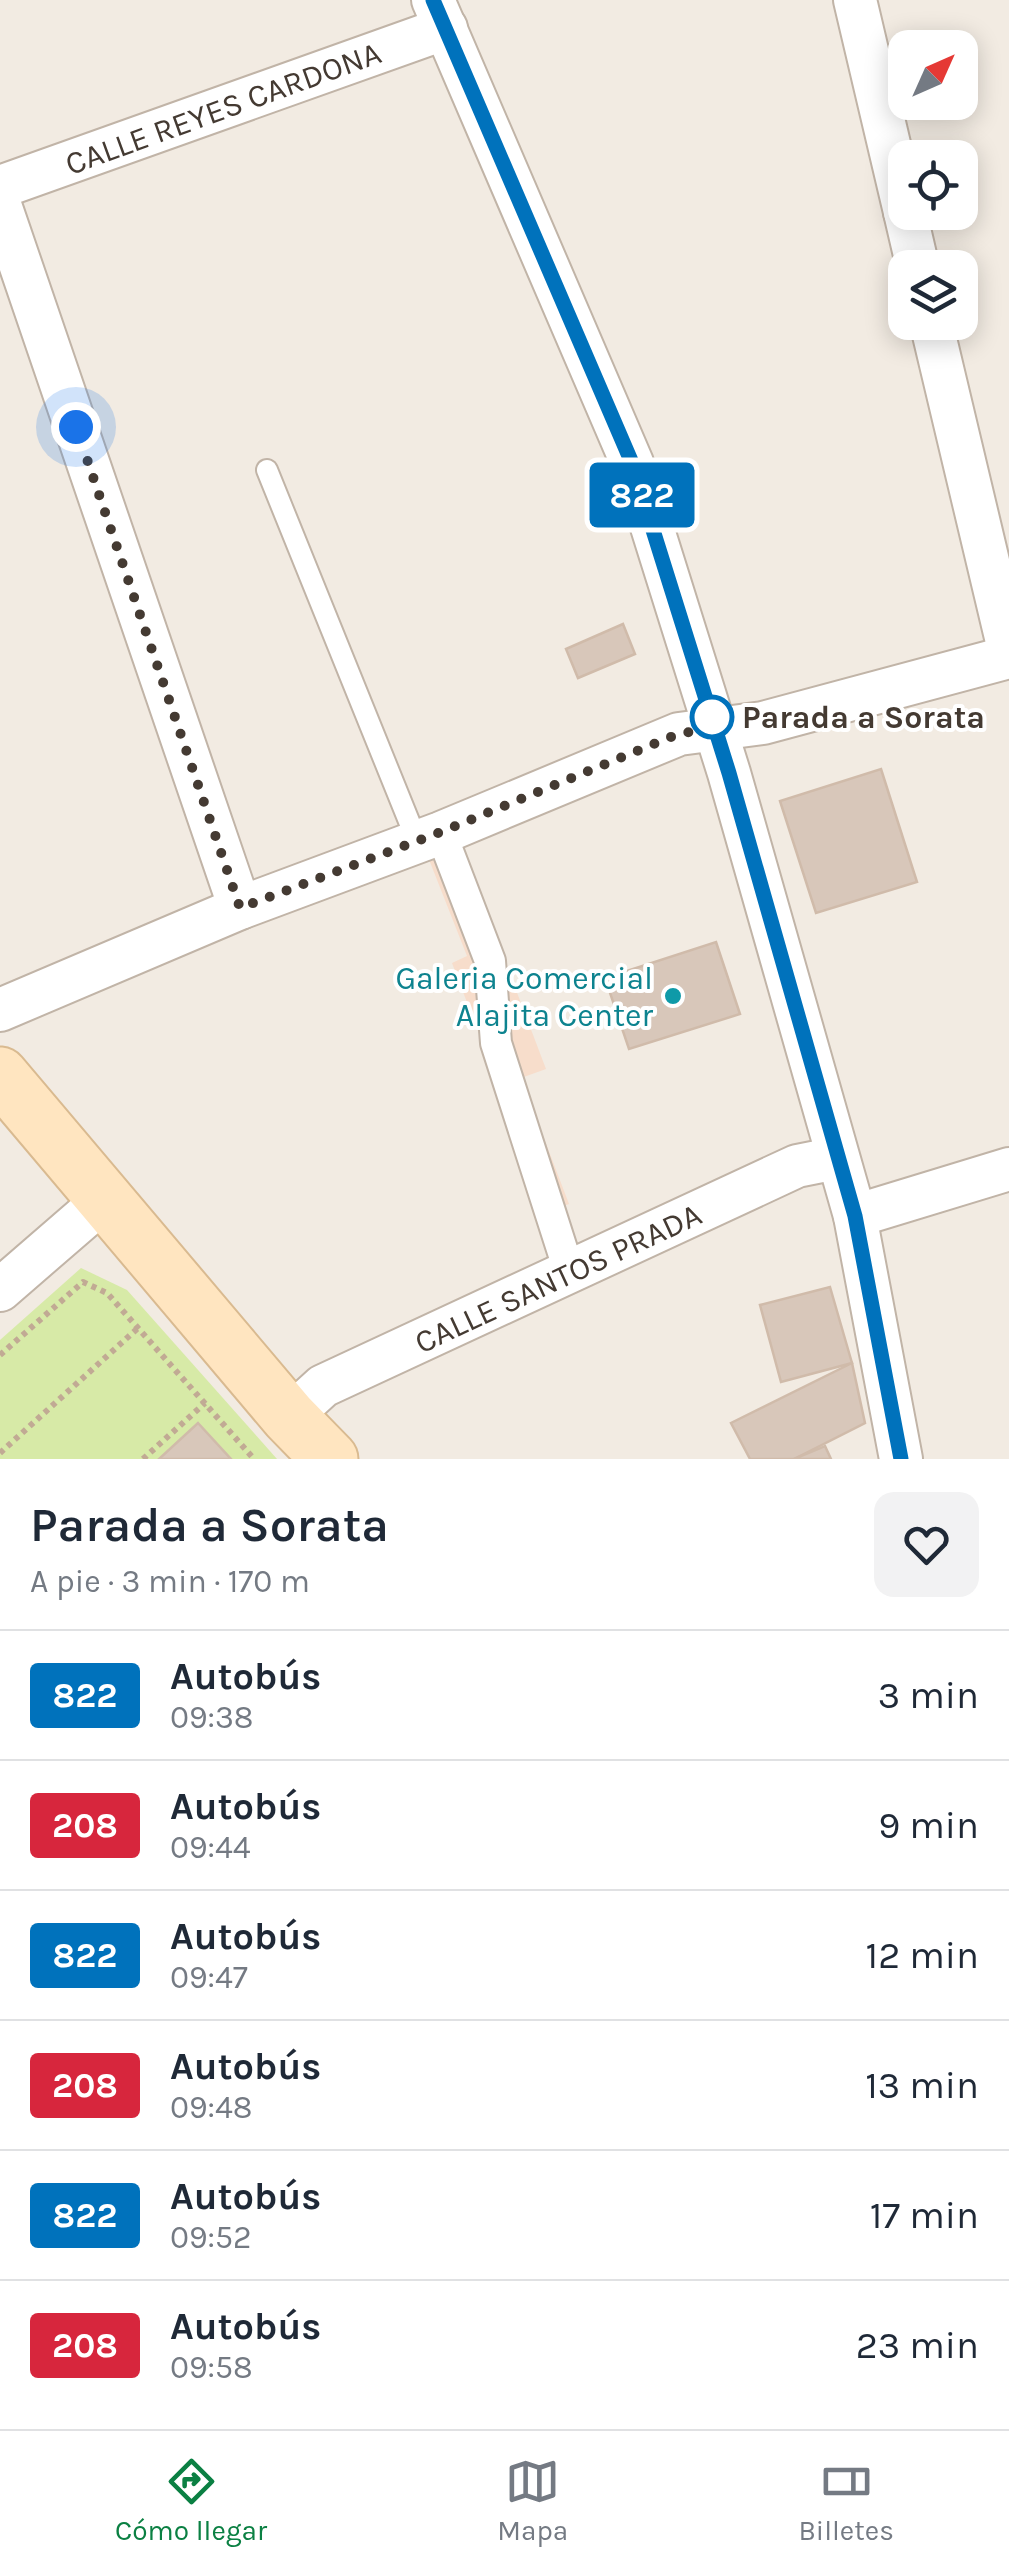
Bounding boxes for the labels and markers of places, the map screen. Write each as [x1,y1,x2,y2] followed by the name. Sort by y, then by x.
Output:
[691,696,733,738] marker: Parada a Sorata
[742,699,985,736] place label: Parada a Sorata
[395,960,653,1034] place label: Galeria Comercial Alajita Center
[662,985,684,1007] marker: Galeria Comercial Alajita Center

